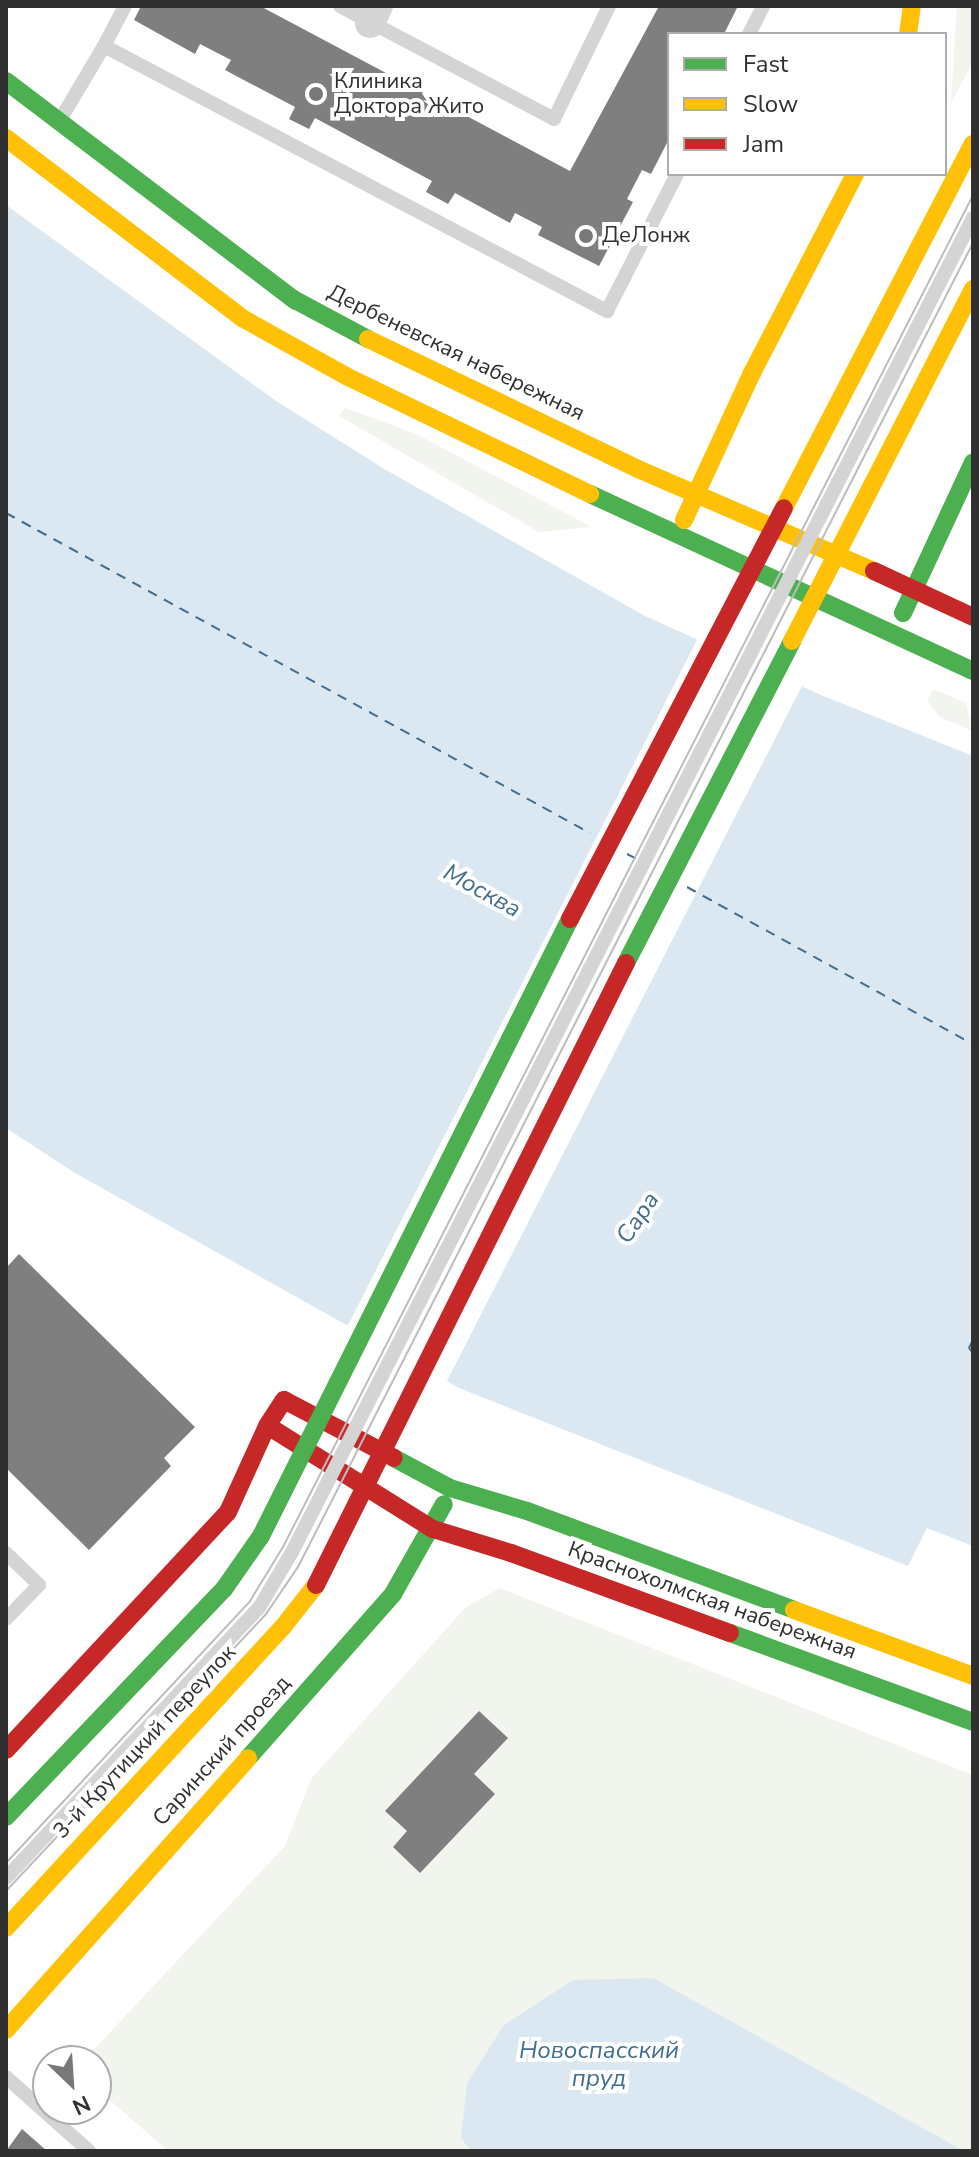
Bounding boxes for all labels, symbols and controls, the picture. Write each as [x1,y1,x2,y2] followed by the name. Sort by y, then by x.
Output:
[667,32,947,176] legend
[743,48,788,80] text: Fast
[334,68,484,120] place label: Клиника Доктора Жито
[305,83,327,105] marker: Клиника Доктора Жито
[743,88,798,120] text: Slow
[743,128,784,160] text: Jam
[602,223,690,249] place label: ДеЛонж
[577,227,595,245] marker: ДеЛонж
[323,279,589,427] street label: Дербеневская набережная
[438,858,526,924] water label: Москва
[610,1187,666,1249] water label: Сара
[564,1536,860,1666] street label: Краснохолмская набережная
[48,1640,242,1844] street label: 3-й Крутицкий переулок
[148,1670,296,1832] street label: Саринский проезд
[519,2037,679,2093] water label: Новоспасский пруд
[32,2045,112,2125] north arrow
[67,2088,95,2122] text: N

